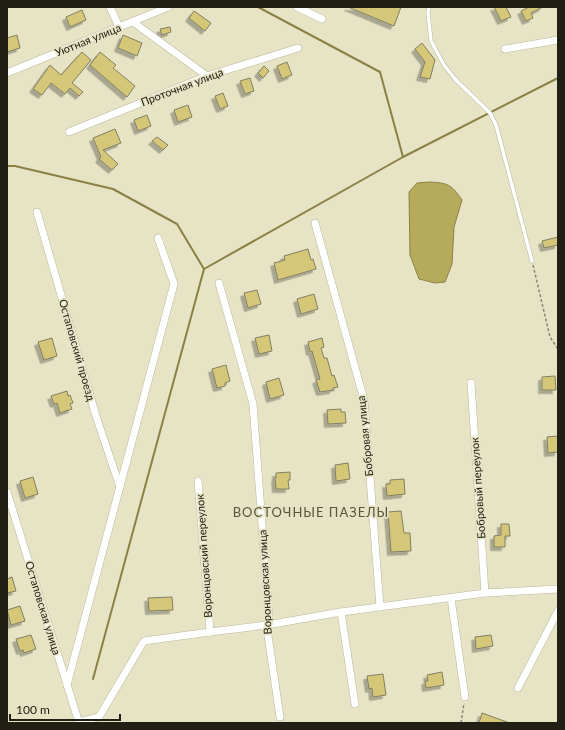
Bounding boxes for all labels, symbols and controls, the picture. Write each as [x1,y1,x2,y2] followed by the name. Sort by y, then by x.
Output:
[53,20,123,59] street label: Уютная улица
[139,65,225,108] street label: Проточная улица
[57,297,98,402] street label: Остаповский проезд
[354,395,375,477] street label: Бобровая улица
[467,437,488,539] street label: Бобровый переулок
[193,493,214,618] street label: Воронцовский переулок
[233,504,389,520] district label: ВОСТОЧНЫЕ ПАЗЕЛЫ
[255,529,274,635] street label: Воронцовская улица
[23,559,64,656] street label: Остаповская улица
[10,696,120,722] scale bar
[16,702,50,717] text: 100 m

